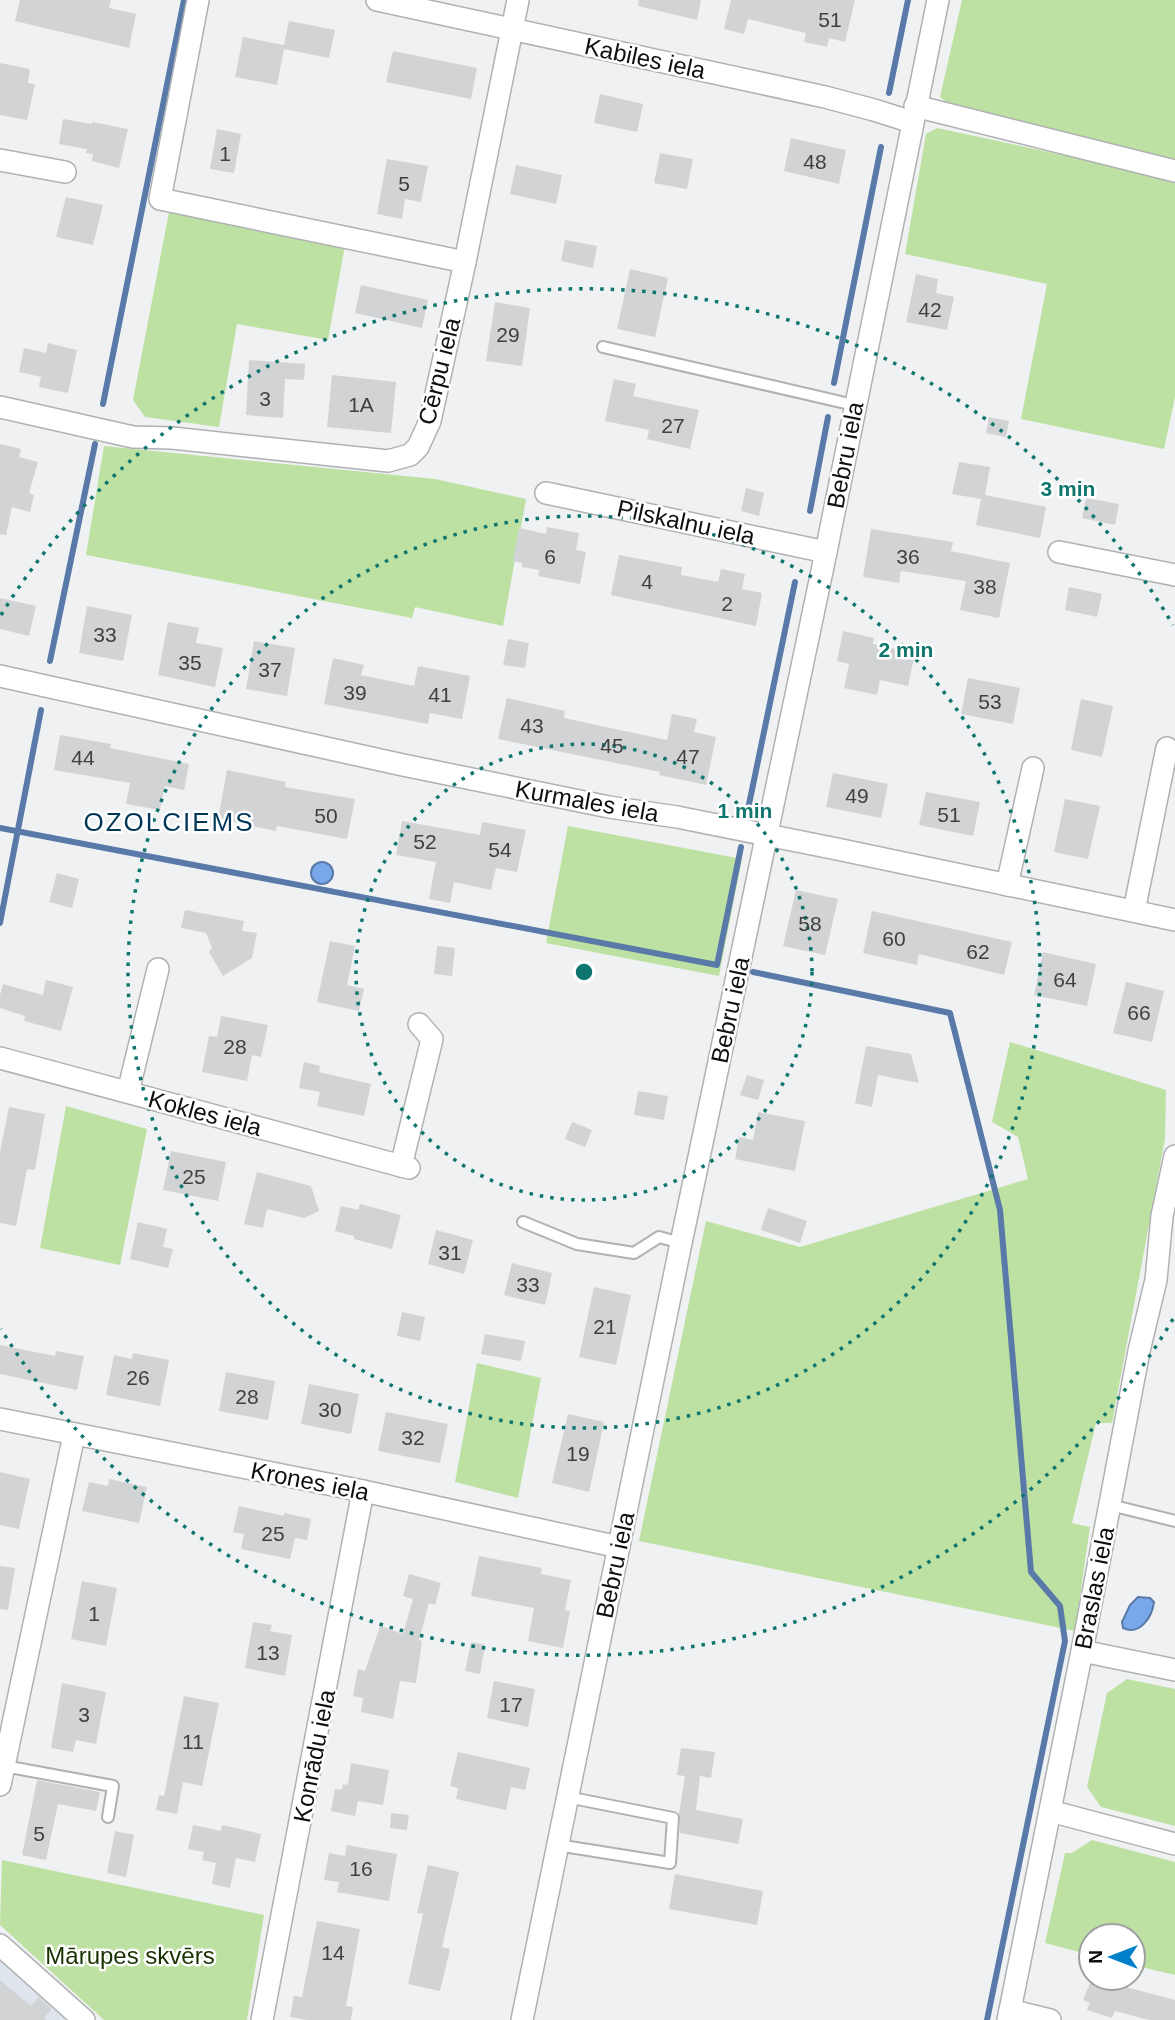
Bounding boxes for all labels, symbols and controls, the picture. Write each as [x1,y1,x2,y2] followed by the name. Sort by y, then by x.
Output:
[818,8,842,31] house number: 51
[582,32,708,84] street label: Kabiles iela
[219,142,231,165] house number: 1
[803,150,827,173] house number: 48
[398,172,410,195] house number: 5
[918,298,942,321] house number: 42
[413,314,465,427] street label: Cērpu iela
[496,323,520,346] house number: 29
[259,387,271,410] house number: 3
[348,393,374,416] house number: 1A
[821,399,869,511] street label: Bebru iela
[661,414,685,437] house number: 27
[1041,477,1095,500] text: 3 min
[615,494,758,550] street label: Pilskalnu iela
[544,545,556,568] house number: 6
[896,545,920,568] house number: 36
[641,570,653,593] house number: 4
[973,575,997,598] house number: 38
[721,592,733,615] house number: 2
[93,623,117,646] house number: 33
[879,638,933,661] text: 2 min
[178,651,202,674] house number: 35
[258,658,282,681] house number: 37
[343,681,367,704] house number: 39
[428,683,452,706] house number: 41
[978,690,1002,713] house number: 53
[520,714,544,737] house number: 43
[600,734,624,757] house number: 45
[676,745,700,768] house number: 47
[71,746,95,769] house number: 44
[513,775,662,827] street label: Kurmales iela
[845,784,869,807] house number: 49
[718,799,772,822] text: 1 min
[937,803,961,826] house number: 51
[314,804,338,827] house number: 50
[83,807,255,837] district label: OZOLCIEMS
[413,830,437,853] house number: 52
[488,838,512,861] house number: 54
[798,912,822,935] house number: 58
[882,927,906,950] house number: 60
[966,940,990,963] house number: 62
[706,954,755,1066] street label: Bebru iela
[572,960,596,984] centre of rings
[1053,968,1077,991] house number: 64
[1127,1001,1151,1024] house number: 66
[223,1035,247,1058] house number: 28
[145,1085,265,1141] street label: Kokles iela
[182,1165,206,1188] house number: 25
[438,1241,462,1264] house number: 31
[516,1273,540,1296] house number: 33
[593,1315,617,1338] house number: 21
[126,1366,150,1389] house number: 26
[235,1385,259,1408] house number: 28
[318,1398,342,1421] house number: 30
[401,1426,425,1449] house number: 32
[566,1442,590,1465] house number: 19
[248,1456,372,1506] street label: Krones iela
[591,1509,640,1621] street label: Bebru iela
[261,1522,285,1545] house number: 25
[1069,1524,1119,1651] street label: Braslas iela
[88,1602,100,1625] house number: 1
[256,1641,280,1664] house number: 13
[288,1687,340,1825] street label: Konrādu iela
[499,1693,523,1716] house number: 17
[78,1703,90,1726] house number: 3
[182,1730,204,1753] house number: 11
[33,1822,45,1845] house number: 5
[349,1857,373,1880] house number: 16
[1077,1922,1147,1992] north arrow
[321,1941,345,1964] house number: 14
[45,1942,215,1969] park label: Mārupes skvērs
[1085,1950,1106,1964] text: N

